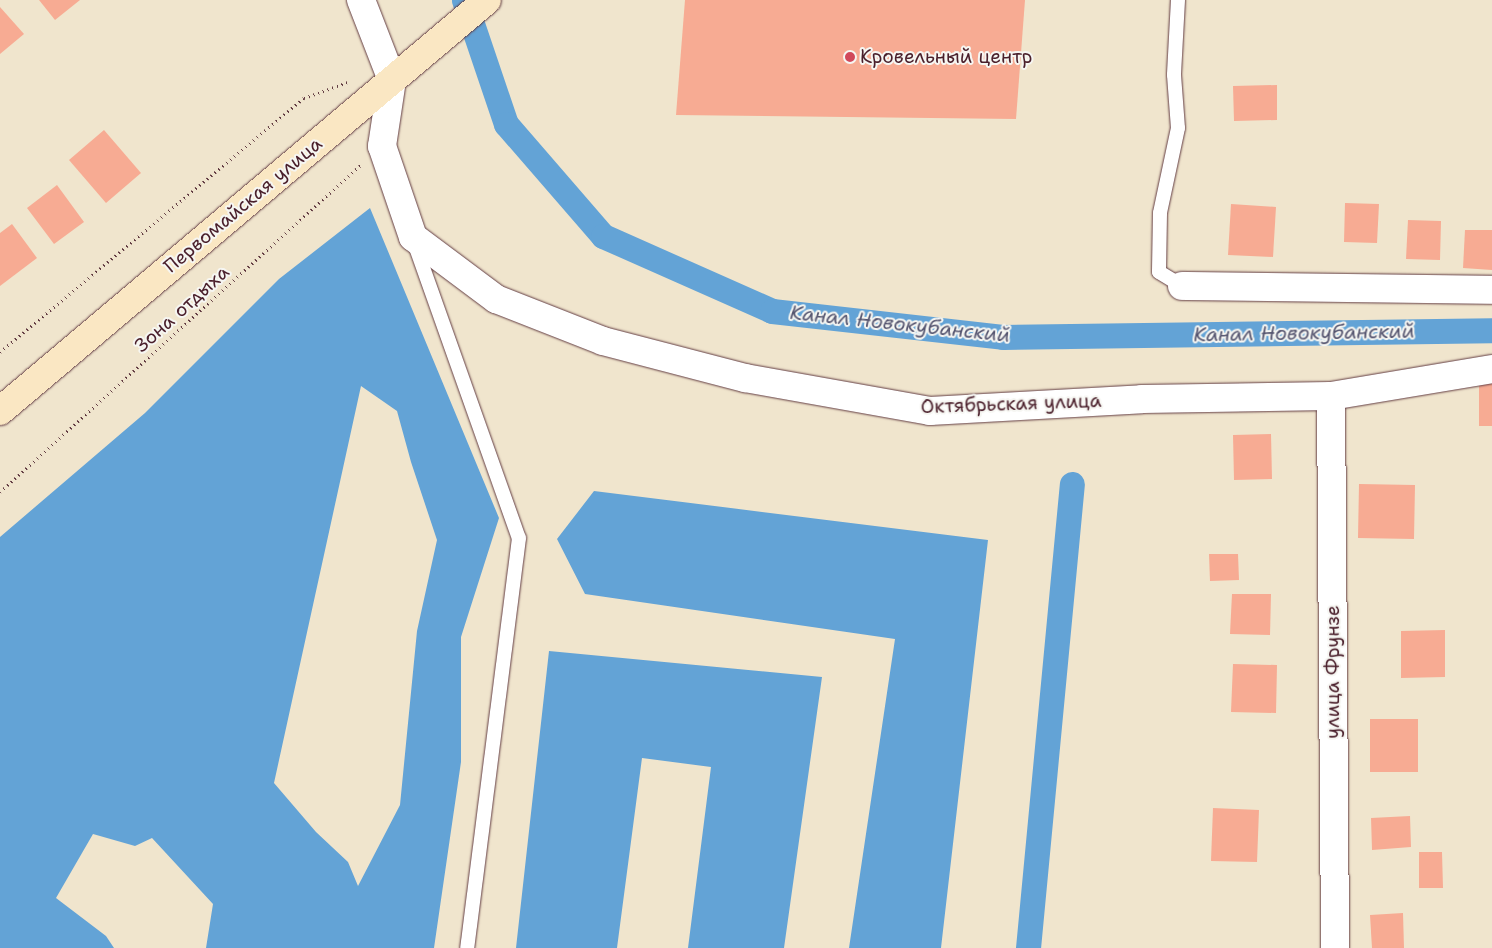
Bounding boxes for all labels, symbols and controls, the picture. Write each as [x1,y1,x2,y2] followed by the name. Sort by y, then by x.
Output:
[860,46,1033,68] place label: Кровельный центр
[844,51,856,63] marker: Кровельный центр
[159,132,327,278] street label: Первомайская улица
[130,261,234,357] street label: Зона отдыха
[789,301,1011,347] water label: Канал Новокубанский
[1193,319,1415,347] water label: Канал Новокубанский
[920,389,1102,419] street label: Октябрьская улица
[1322,605,1344,739] street label: улица Фрунзе

